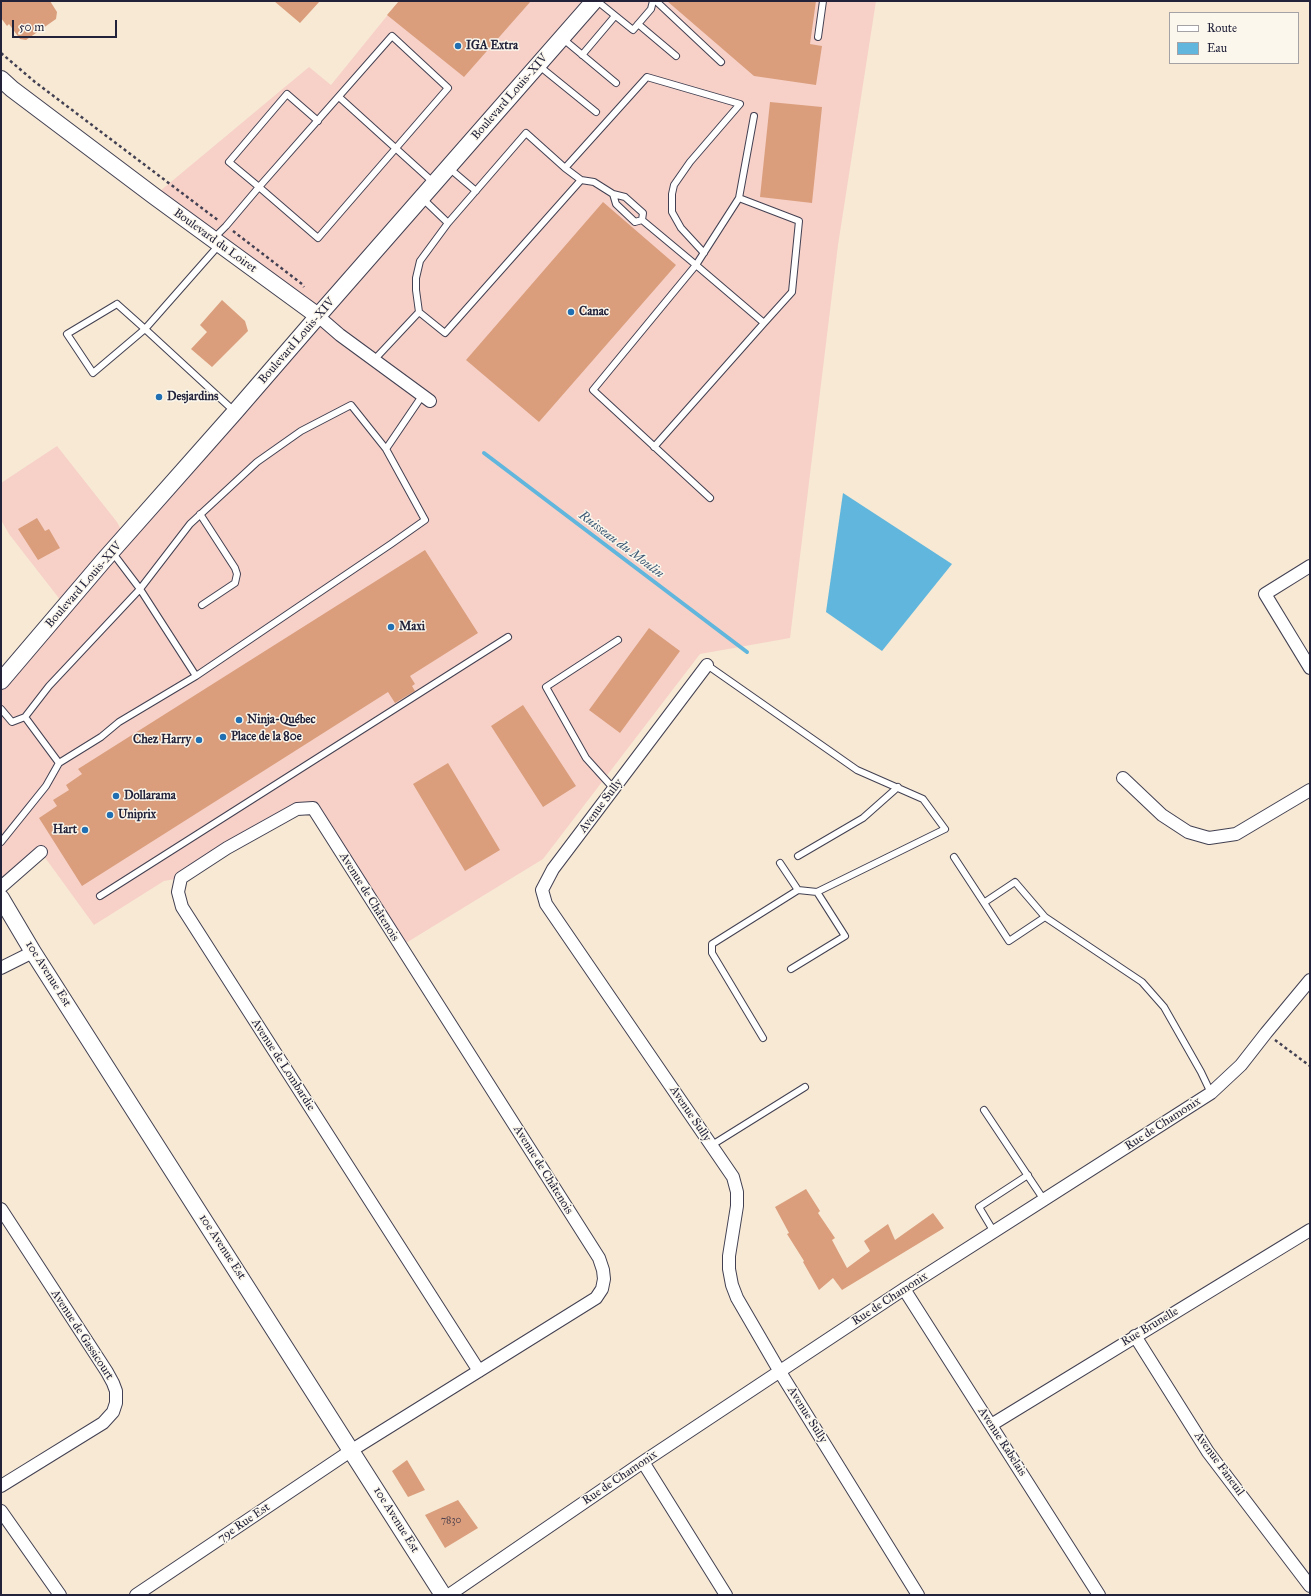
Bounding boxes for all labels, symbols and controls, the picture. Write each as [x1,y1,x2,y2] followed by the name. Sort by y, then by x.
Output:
[14,12,119,38] scale bar
[1169,12,1299,64] legend
[19,20,44,34] text: 50 m
[1207,21,1237,35] text: Route
[466,39,518,53] place label: IGA Extra
[453,41,463,51] marker: IGA Extra
[1207,41,1227,55] text: Eau
[469,51,551,143] street label: Boulevard Louis-XIV
[171,206,259,276] street label: Boulevard du Loiret
[256,295,338,387] street label: Boulevard Louis-XIV
[579,305,609,319] place label: Canac
[566,307,576,317] marker: Canac
[167,390,218,404] place label: Desjardins
[154,392,164,402] marker: Desjardins
[575,508,667,582] water label: Ruisseau du Moulin
[43,539,125,631] street label: Boulevard Louis-XIV
[399,620,425,634] place label: Maxi
[386,622,396,632] marker: Maxi
[247,713,316,727] place label: Ninja-Québec
[234,715,244,725] marker: Ninja-Québec
[231,730,302,744] place label: Place de la 80e
[218,732,228,742] marker: Place de la 80e
[133,733,191,747] place label: Chez Harry
[194,735,204,745] marker: Chez Harry
[576,776,626,836] street label: Avenue Sully
[124,789,176,803] place label: Dollarama
[111,791,121,801] marker: Dollarama
[118,808,156,822] place label: Uniprix
[105,810,115,820] marker: Uniprix
[53,823,77,837] place label: Hart
[80,825,90,835] marker: Hart
[336,850,402,944] street label: Avenue de Châtenois
[22,938,74,1010] street label: 10e Avenue Est
[248,1016,318,1114] street label: Avenue de Lombardie
[666,1084,714,1144] street label: Avenue Sully
[1123,1094,1203,1154] street label: Rue de Chamonix
[510,1123,576,1217] street label: Avenue de Châtenois
[196,1212,248,1282] street label: 10e Avenue Est
[850,1269,930,1329] street label: Rue de Chamonix
[48,1287,116,1383] street label: Avenue de Gassicourt
[1119,1304,1181,1350] street label: Rue Brunelle
[784,1384,830,1446] street label: Avenue Sully
[974,1405,1030,1479] street label: Avenue Rabelais
[1191,1429,1247,1499] street label: Avenue Faneuil
[580,1448,660,1508] street label: Rue de Chamonix
[370,1484,422,1556] street label: 10e Avenue Est
[215,1500,273,1546] street label: 79e Rue Est
[441,1515,461,1527] house number: 7830

